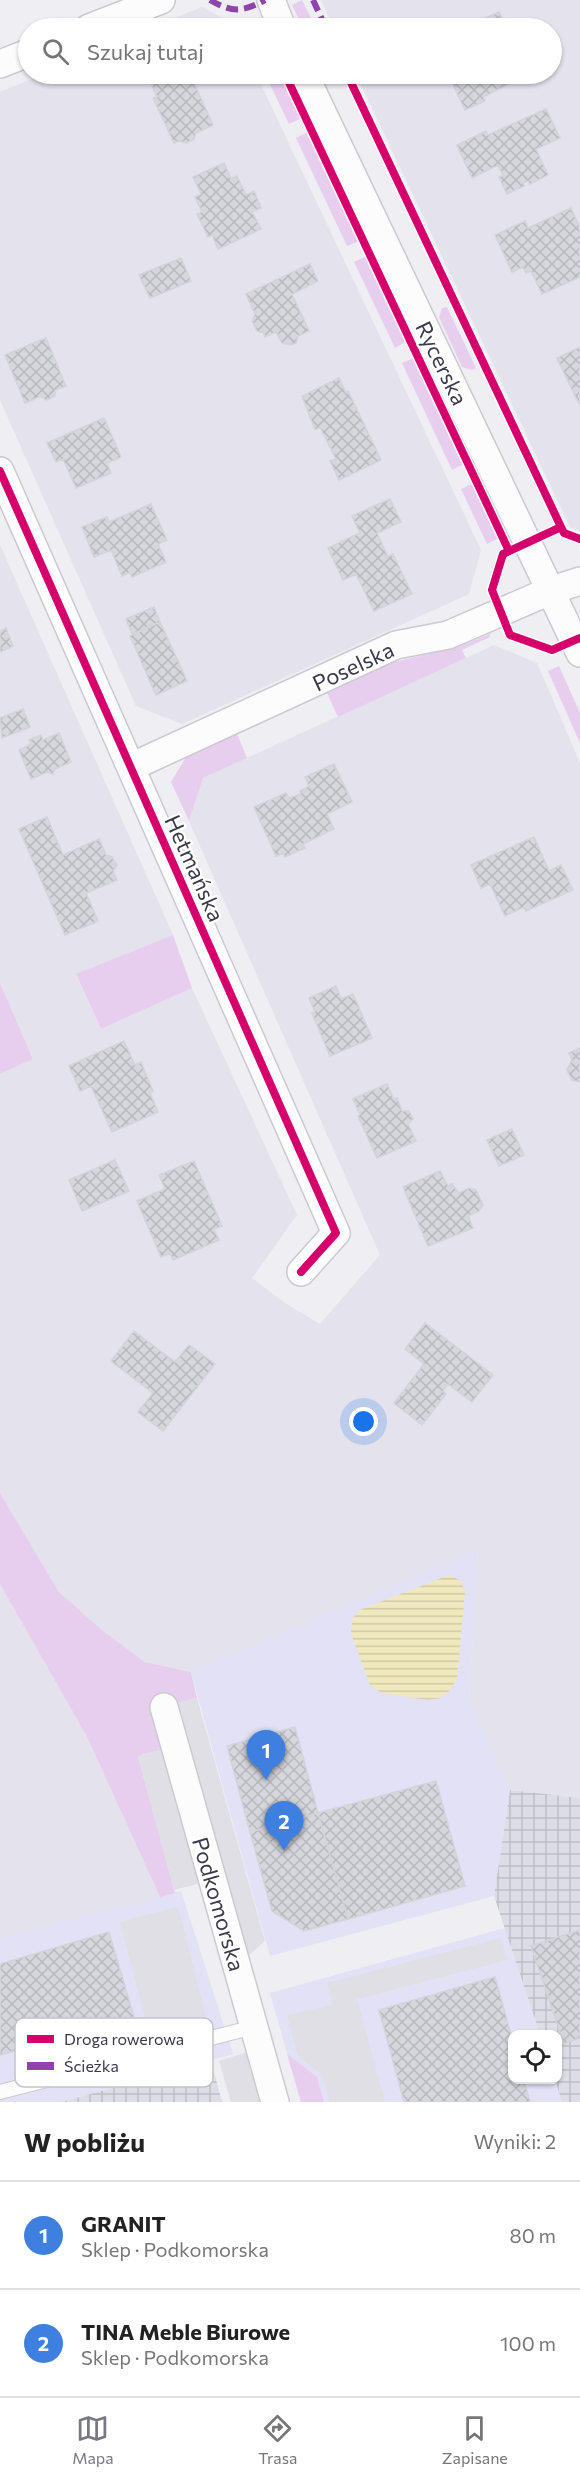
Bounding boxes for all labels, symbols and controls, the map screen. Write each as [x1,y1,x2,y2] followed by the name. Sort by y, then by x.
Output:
[18,18,562,84] search box
[39,35,72,68] icon: search
[87,38,204,65] text: Szukaj tutaj
[410,317,474,409] street label: Rycerska
[308,635,398,697] street label: Poselska
[160,811,230,925] street label: Hetmańska
[349,1407,378,1436] your location
[246,1730,286,1780] pin: 1
[264,1802,304,1851] pin: 2
[187,1834,251,1974] street label: Podkomorska
[15,2018,213,2087] legend
[64,2029,184,2048] text: Droga rowerowa
[508,2030,562,2084] map controls
[508,2030,562,2084] button: locate
[64,2056,119,2075] text: Ścieżka
[24,2126,145,2157] text: W pobliżu
[474,2129,556,2153] text: Wyniki: 2
[81,2210,166,2237] text: GRANIT
[39,2223,48,2247] text: 1
[510,2223,556,2247] text: 80 m
[81,2237,269,2261] text: Sklep · Podkomorska
[81,2318,290,2345] text: TINA Meble Biurowe
[38,2331,49,2355] text: 2
[500,2331,556,2355] text: 100 m
[81,2345,269,2369] text: Sklep · Podkomorska
[72,2412,114,2467] tab: Mapa
[258,2412,297,2467] tab: Trasa
[442,2412,508,2467] tab: Zapisane

